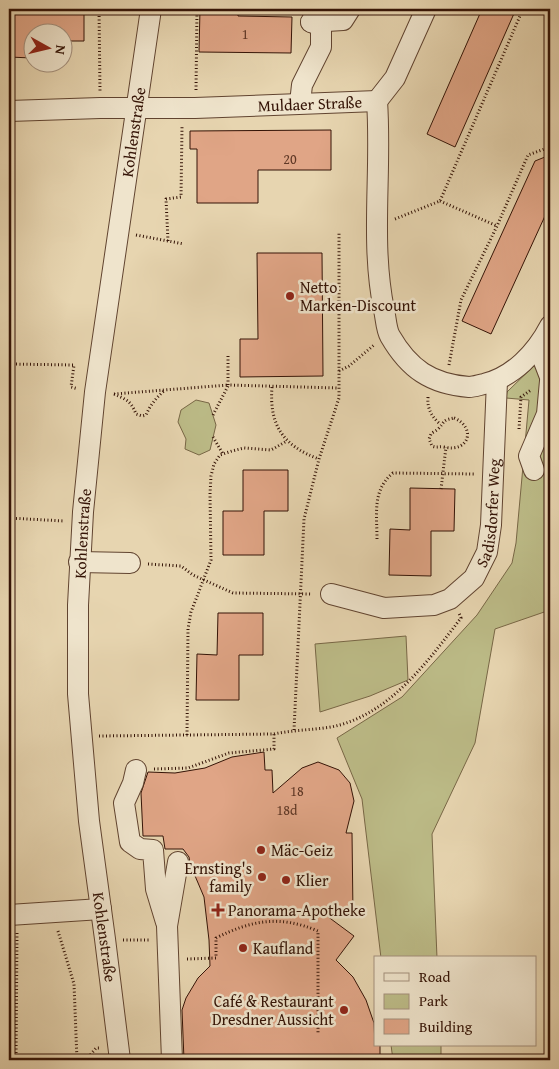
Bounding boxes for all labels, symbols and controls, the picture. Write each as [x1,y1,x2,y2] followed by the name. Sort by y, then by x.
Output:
[22,22,72,72] north arrow
[242,24,248,44] house number: 1
[50,44,71,56] text: N
[115,85,151,179] street label: Kohlenstraße
[257,90,362,118] street label: Muldaer Straße
[283,149,297,169] house number: 20
[300,275,417,317] place label: Netto Marken-Discount
[284,290,296,302] marker: Netto Marken-Discount
[469,458,506,571] street label: Sadisdorfer Weg
[67,487,97,579] street label: Kohlenstraße
[290,781,304,801] house number: 18
[277,800,298,820] house number: 18d
[271,838,333,862] place label: Mäc-Geiz
[255,844,267,856] marker: Mäc-Geiz
[184,856,252,898] place label: Ernsting's family
[296,868,329,892] place label: Klier
[256,871,268,883] marker: Ernsting's family
[280,874,292,886] marker: Klier
[87,891,123,983] street label: Kohlenstraße
[228,898,365,922] place label: Panorama-Apotheke
[212,904,224,916] marker: Panorama-Apotheke
[253,936,314,960] place label: Kaufland
[237,942,249,954] marker: Kaufland
[374,956,536,1046] legend
[419,966,450,987] text: Road
[212,989,334,1031] place label: Café & Restaurant Dresdner Aussicht
[419,990,448,1011] text: Park
[338,1004,350,1016] marker: Café & Restaurant Dresdner Aussicht
[419,1016,473,1037] text: Building

